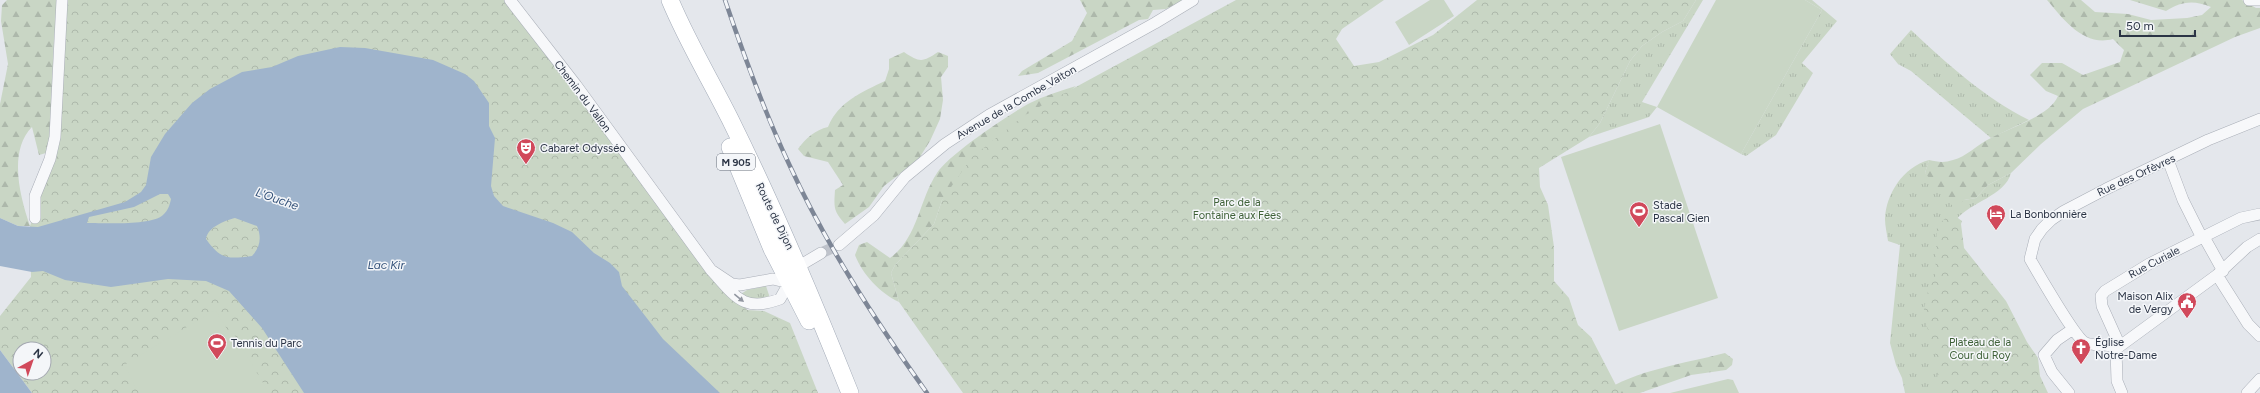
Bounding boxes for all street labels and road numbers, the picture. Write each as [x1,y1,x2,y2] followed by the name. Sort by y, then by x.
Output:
[551,58,614,135] street label: Chemin du Vallon
[954,63,1079,142] street label: Avenue de la Combe Valton
[2095,152,2177,199] street label: Rue des Orfèvres
[717,154,755,170] road number: M 905
[753,181,796,252] street label: Route de Dijon
[2126,244,2182,281] street label: Rue Curiale

